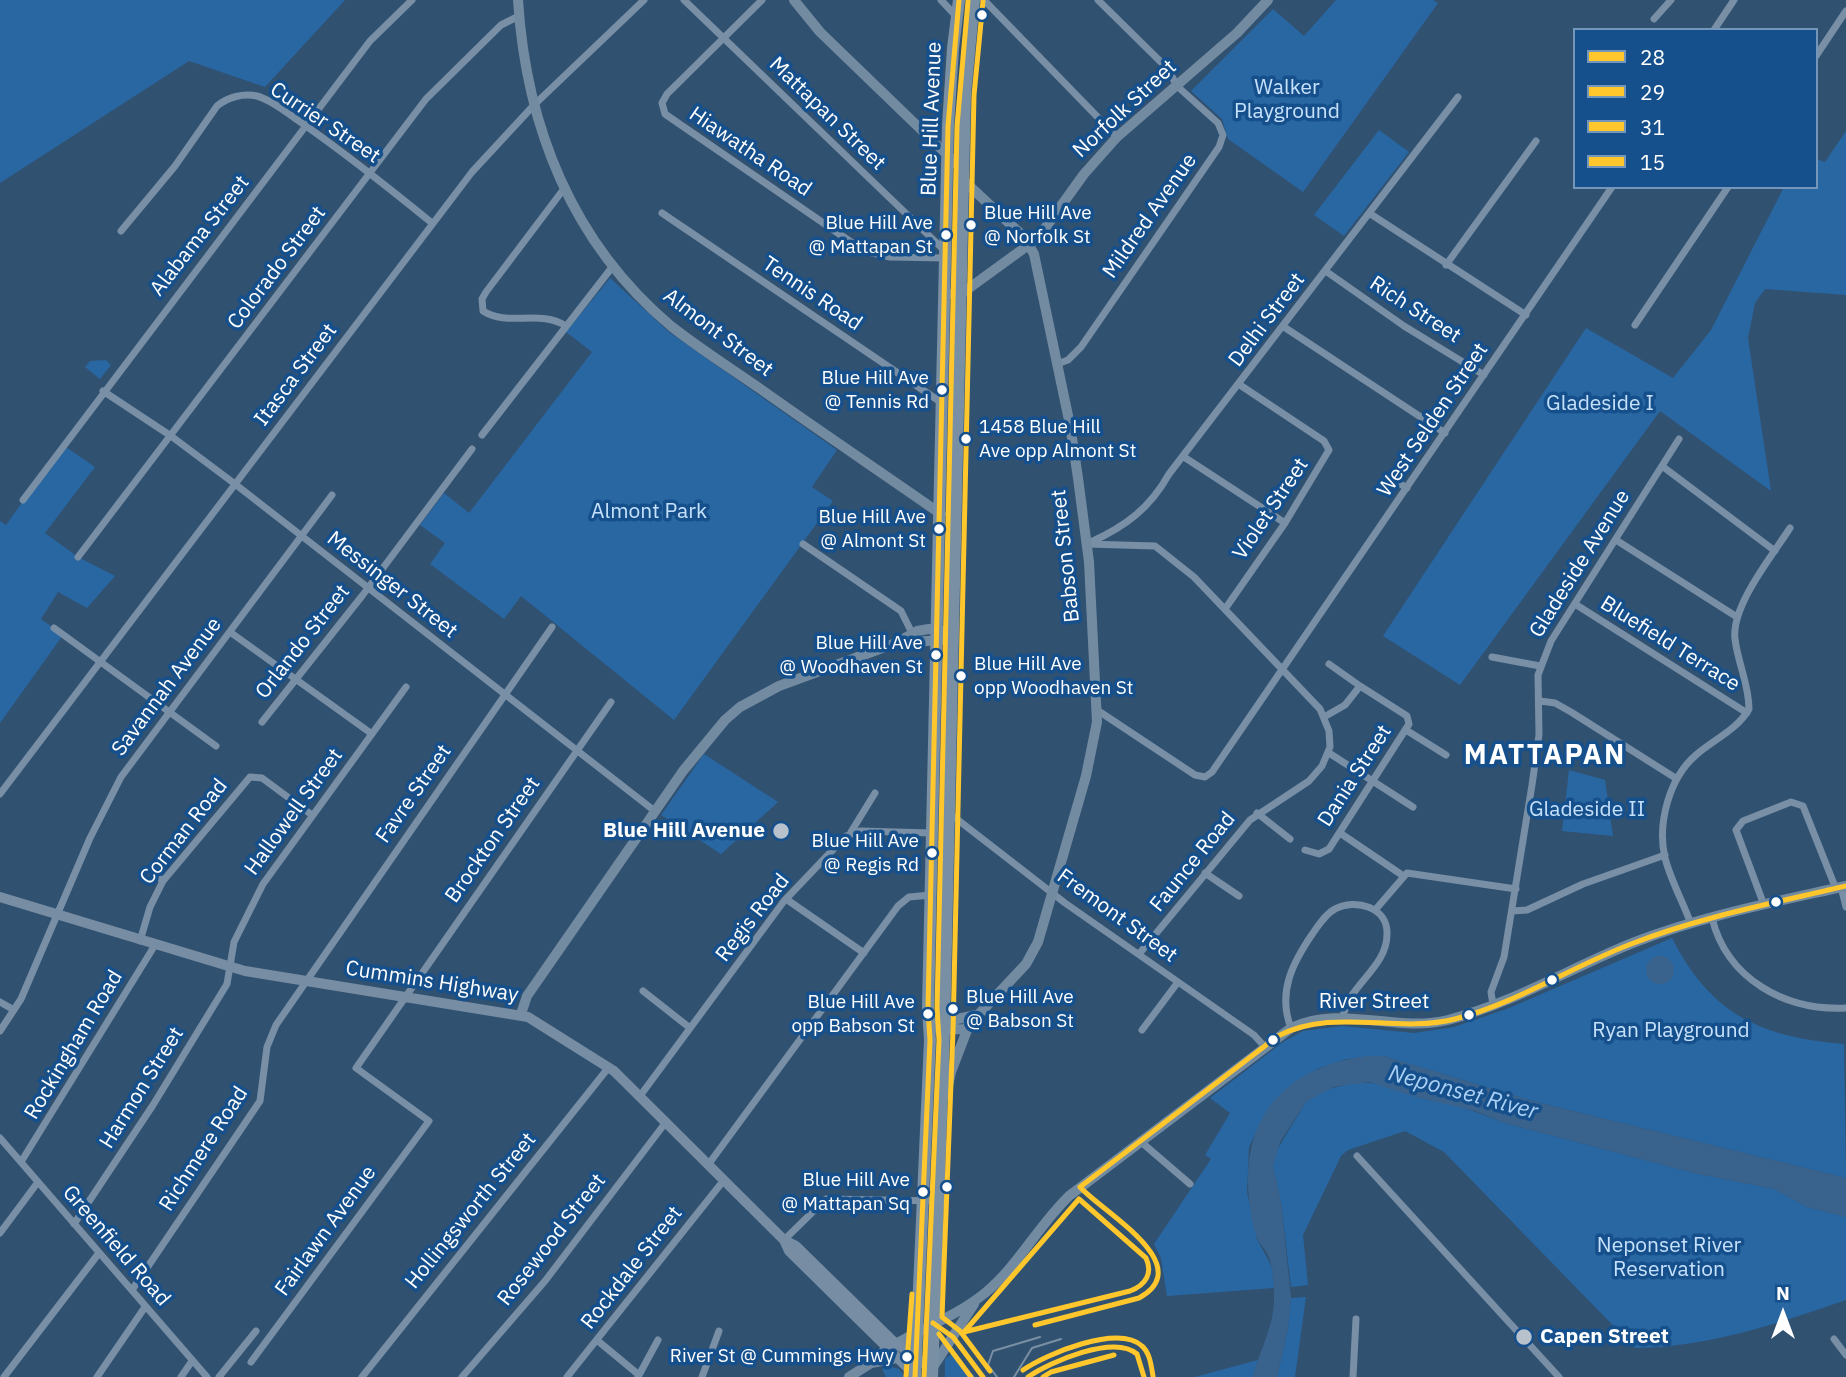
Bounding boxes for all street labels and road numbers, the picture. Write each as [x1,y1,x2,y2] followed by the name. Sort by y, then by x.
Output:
[917,41,947,197] street label: Blue Hill Avenue
[764,52,890,176] street label: Mattapan Street
[1068,55,1182,163] street label: Norfolk Street
[265,77,385,169] street label: Currier Street
[684,102,816,202] street label: Hiawatha Road
[1098,149,1202,283] street label: Mildred Avenue
[145,171,255,301] street label: Alabama Street
[223,201,331,335] street label: Colorado Street
[757,251,867,337] street label: Tennis Road
[1224,268,1310,372] street label: Delhi Street
[1365,271,1465,349] street label: Rich Street
[658,283,778,383] street label: Almont Street
[249,319,343,431] street label: Itasca Street
[1372,338,1494,502] street label: West Selden Street
[1228,453,1314,565] street label: Violet Street
[1524,485,1636,643] street label: Gladeside Avenue
[1046,488,1086,624] street label: Babson Street
[322,526,462,644] street label: Messinger Street
[251,580,355,704] street label: Orlando Street
[1596,591,1744,697] street label: Bluefield Terrace
[107,613,227,761] street label: Savannah Avenue
[1313,720,1397,832] street label: Dania Street
[371,740,457,848] street label: Favre Street
[240,744,348,880] street label: Hallowell Street
[440,772,546,908] street label: Brockton Street
[135,774,233,890] street label: Corman Road
[1145,807,1241,917] street label: Faunce Road
[1052,864,1182,968] street label: Fremont Street
[711,869,795,967] street label: Regis Road
[344,956,520,1008] street label: Cummins Highway
[20,966,128,1124] street label: Rockingham Road
[1319,989,1429,1015] street label: River Street
[95,1023,189,1153] street label: Harmon Street
[154,1082,254,1216] street label: Richmere Road
[400,1128,542,1294] street label: Hollingsworth Street
[270,1161,382,1301] street label: Fairlawn Avenue
[493,1169,611,1311] street label: Rosewood Street
[57,1180,175,1312] street label: Greenfield Road
[576,1201,688,1335] street label: Rockdale Street

